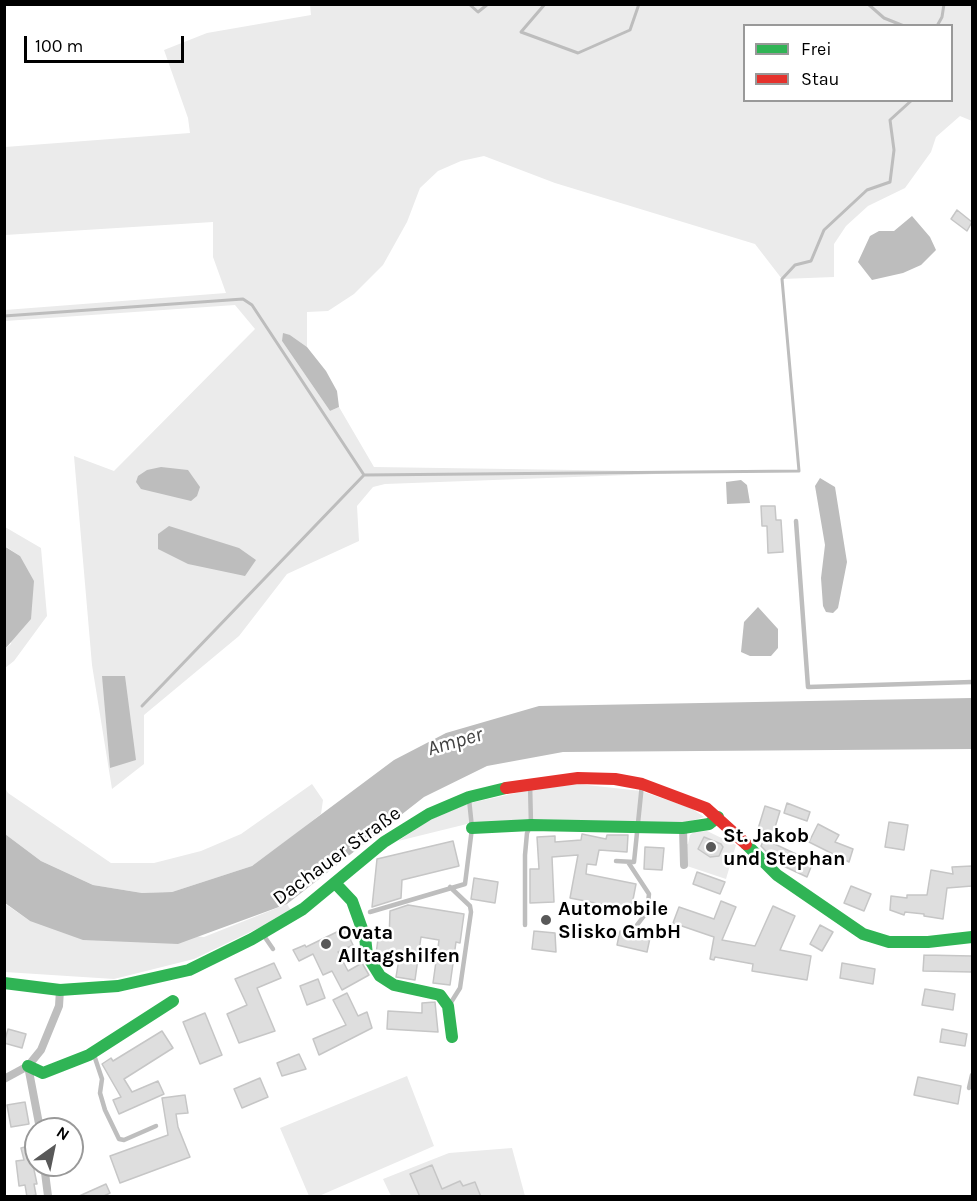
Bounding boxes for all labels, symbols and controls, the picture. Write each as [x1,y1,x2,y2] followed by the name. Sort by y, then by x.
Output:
[27,24,188,62] scale bar
[743,24,953,102] legend
[35,35,83,57] text: 100 m
[801,38,832,60] text: Frei
[801,68,839,90] text: Stau
[424,722,486,762] water label: Amper
[268,802,406,910] street label: Dachauer Straße
[723,824,845,871] place label: St. Jakob und Stephan
[704,840,718,854] marker: St. Jakob und Stephan
[558,897,681,944] place label: Automobile Slisko GmbH
[539,913,553,927] marker: Automobile Slisko GmbH
[338,921,460,968] place label: Ovata Alltagshilfen
[319,937,333,951] marker: Ovata Alltagshilfen
[24,1117,84,1177] north arrow
[53,1122,73,1144] text: N

